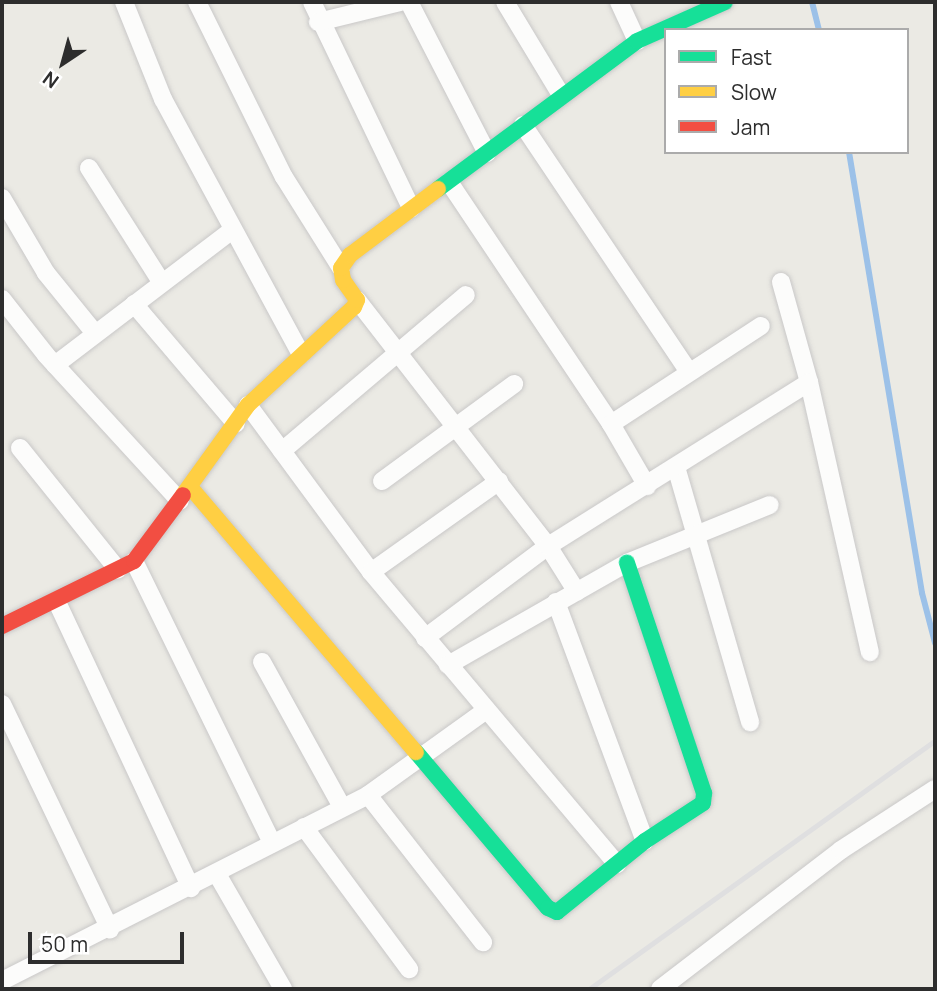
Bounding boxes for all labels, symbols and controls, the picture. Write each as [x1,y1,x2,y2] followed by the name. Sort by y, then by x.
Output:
[28,28,98,98] north arrow
[664,28,909,154] legend
[731,43,772,71] text: Fast
[37,65,64,95] text: N
[731,78,777,106] text: Slow
[731,113,770,141] text: Jam
[32,918,187,962] scale bar
[41,930,88,958] text: 50 m

